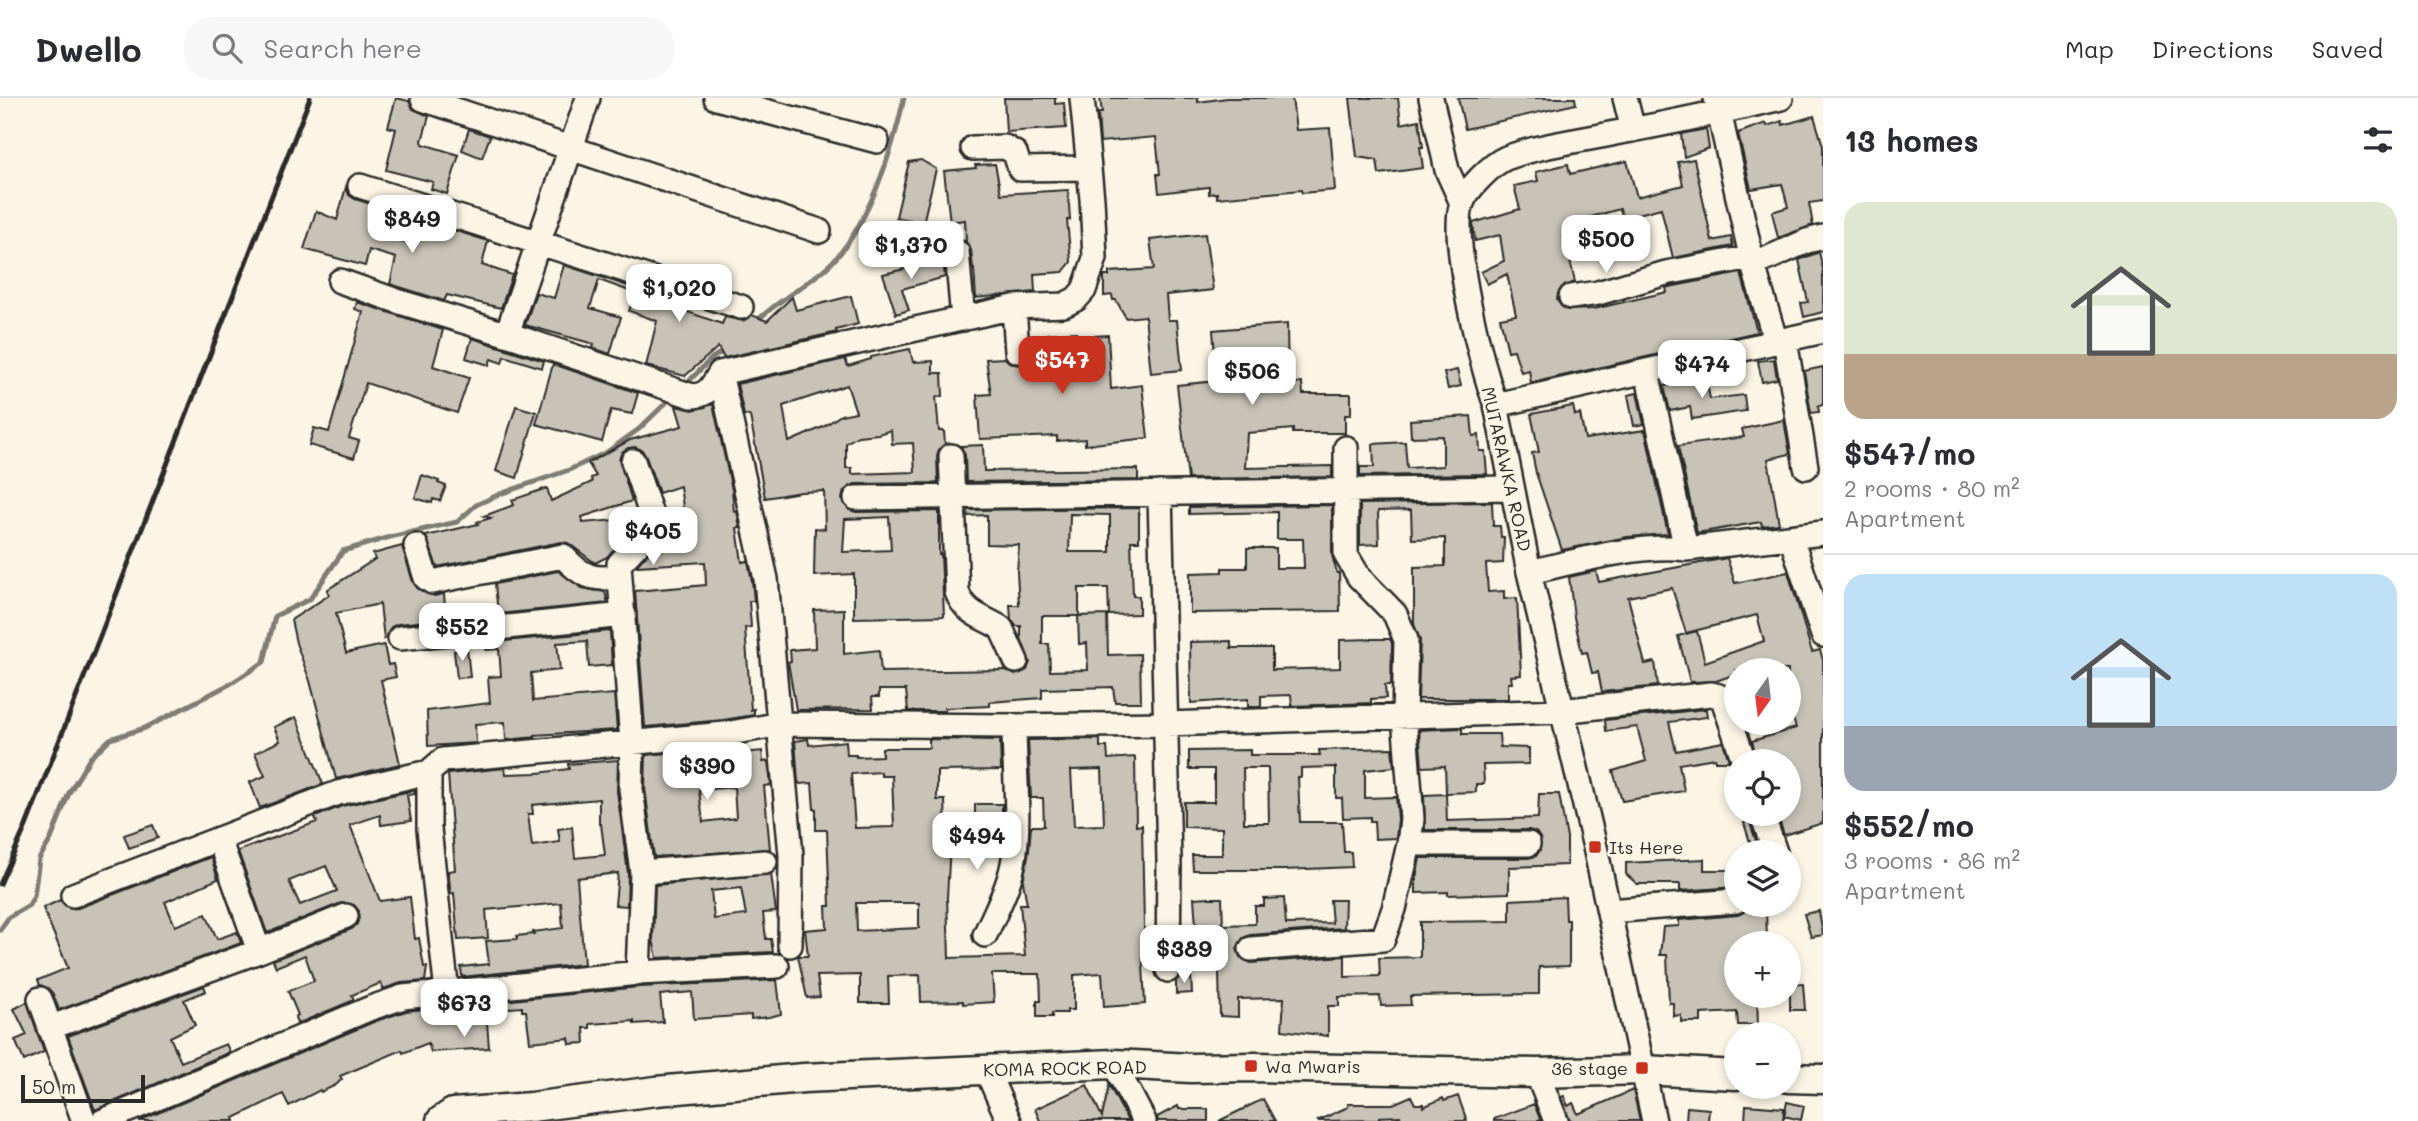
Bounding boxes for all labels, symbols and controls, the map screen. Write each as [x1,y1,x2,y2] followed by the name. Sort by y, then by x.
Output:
[184,17,674,80] search box
[35,27,142,70] text: Dwello
[208,29,246,67] icon: search
[264,31,422,65] text: Search here
[2065,33,2114,64] text: Map
[2152,33,2274,64] text: Directions
[2312,33,2383,64] text: Saved
[1844,120,1979,160] text: 13 homes
[2359,121,2397,159] icon: filters
[371,195,453,255] pin: $849
[384,203,440,233] text: $849
[1565,216,1647,275] pin: $500
[854,222,968,281] pin: $1,370
[1577,223,1635,253] text: $500
[875,229,947,259] text: $1,370
[2058,248,2184,374] icon: home
[622,264,736,324] pin: $1,020
[642,272,716,302] text: $1,020
[1021,336,1103,396] pin: $547
[1661,341,1743,400] pin: $474
[1034,344,1090,374] text: $547
[1211,348,1293,407] pin: $506
[1674,348,1730,378] text: $474
[1224,355,1280,385] text: $506
[1476,384,1538,554] street label: MUTARAWKA ROAD
[1844,433,1975,473] text: $547/mo
[1844,473,2020,503] text: 2 rooms · 80 m²
[1844,503,1966,533] text: Apartment
[612,508,694,567] pin: $405
[624,515,682,545] text: $405
[421,603,503,663] pin: $552
[435,611,489,641] text: $552
[2058,620,2184,746] icon: home
[1724,658,1801,735] north arrow
[1724,658,1801,1099] map controls
[666,742,748,802] pin: $390
[1724,749,1801,826] button: locate
[679,750,735,780] text: $390
[1844,805,1974,845] text: $552/mo
[936,812,1018,872] pin: $494
[948,820,1006,850] text: $494
[1609,835,1683,859] place label: Its Here
[1587,839,1603,855] marker: Its Here
[1724,840,1801,917] button: layers
[1844,845,2020,875] text: 3 rooms · 86 m²
[1844,875,1966,905] text: Apartment
[1143,926,1225,985] pin: $389
[1724,931,1801,1008] button: +
[1156,933,1212,963] text: $389
[423,979,505,1039] pin: $673
[437,987,491,1017] text: $673
[1724,1022,1801,1099] button: −
[1265,1054,1361,1078] place label: Wa Mwaris
[983,1055,1147,1081] street label: KOMA ROCK ROAD
[1551,1056,1628,1080] place label: 36 stage
[1243,1058,1259,1074] marker: Wa Mwaris
[1634,1060,1650,1076] marker: 36 stage
[21,1072,145,1104] scale bar
[32,1074,76,1099] text: 50 m

